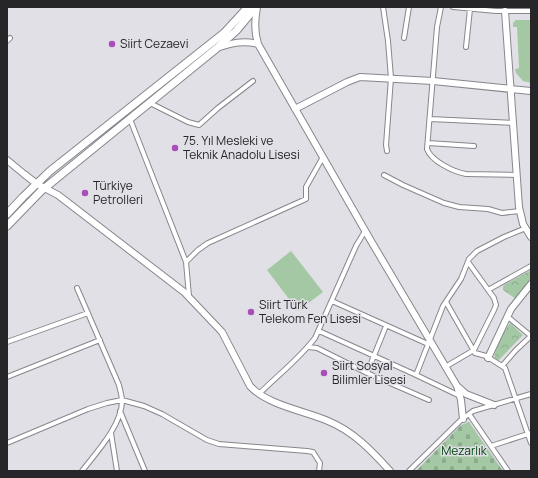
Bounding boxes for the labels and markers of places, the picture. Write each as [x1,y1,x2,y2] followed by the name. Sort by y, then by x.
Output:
[120,35,188,52] place label: Siirt Cezaevi
[107,39,117,49] marker: Siirt Cezaevi
[183,132,300,163] place label: 75. Yıl Mesleki ve Teknik Anadolu Lisesi
[170,143,180,153] marker: 75. Yıl Mesleki ve Teknik Anadolu Lisesi
[93,177,143,208] place label: Türkiye Petrolleri
[80,188,90,198] marker: Türkiye Petrolleri
[259,296,361,327] place label: Siirt Türk Telekom Fen Lisesi
[246,307,256,317] marker: Siirt Türk Telekom Fen Lisesi
[332,357,406,388] place label: Siirt Sosyal Bilimler Lisesi
[319,368,329,378] marker: Siirt Sosyal Bilimler Lisesi

